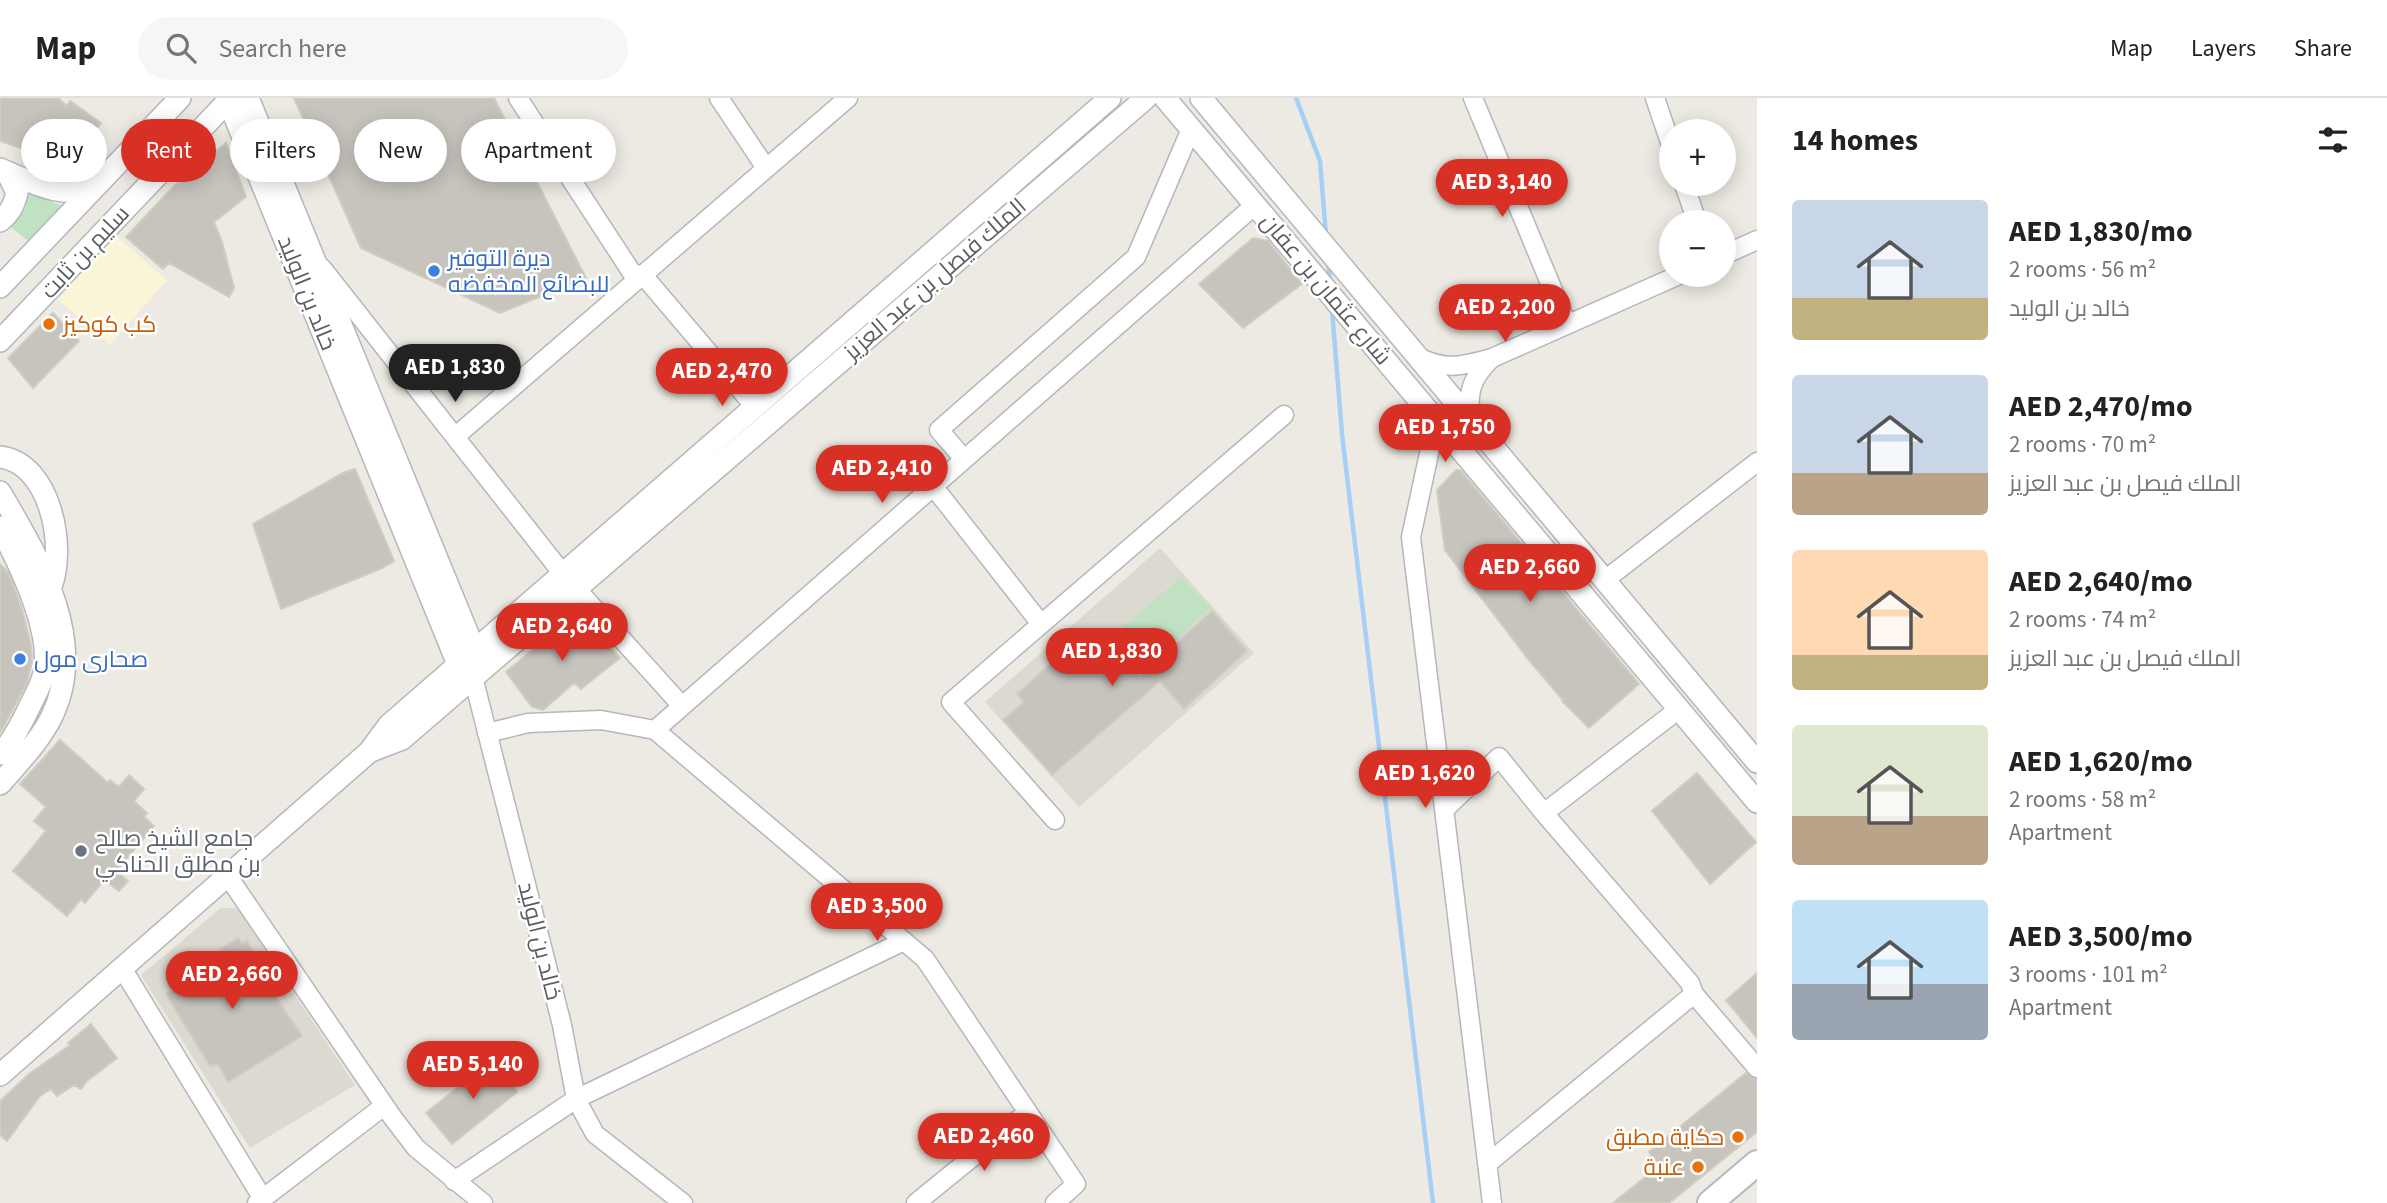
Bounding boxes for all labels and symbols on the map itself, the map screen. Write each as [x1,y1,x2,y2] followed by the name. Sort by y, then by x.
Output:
[1422,159,1582,219] pin: AED 3,140
[835,190,1034,369] street label: الملك فيصل بن عبد العزيز
[33,198,137,306] street label: سليم بن ثابت
[1253,206,1399,372] street label: شارع عثمان بن عفان
[269,231,345,355] street label: خالد بن الوليد
[446,242,609,301] place label: ديرة التوفير للبضائع المخفضه
[426,263,442,279] marker: ديرة التوفير للبضائع المخفضه
[1425,285,1585,344] pin: AED 2,200
[61,308,156,341] place label: كب كوكيز
[41,316,57,332] marker: كب كوكيز
[375,344,535,404] pin: AED 1,830
[642,348,802,408] pin: AED 2,470
[1365,404,1525,464] pin: AED 1,750
[802,446,962,505] pin: AED 2,410
[1450,545,1610,604] pin: AED 2,660
[482,603,642,663] pin: AED 2,640
[1032,628,1192,688] pin: AED 1,830
[34,643,148,676] place label: صحارى مول
[12,651,28,667] marker: صحارى مول
[1345,750,1505,810] pin: AED 1,620
[95,822,261,882] place label: جامع الشيخ صالح بن مطلق الحناكي
[73,843,89,859] marker: جامع الشيخ صالح بن مطلق الحناكي
[509,878,571,1004] street label: خالد بن الوليد
[797,884,957,943] pin: AED 3,500
[152,951,312,1011] pin: AED 2,660
[393,1042,553,1101] pin: AED 5,140
[904,1114,1064,1173] pin: AED 2,460
[1606,1121,1724,1154] place label: حكاية مطبق
[1730,1129,1746,1145] marker: حكاية مطبق
[1644,1151,1684,1184] place label: عنبة
[1690,1159,1706,1175] marker: عنبة

